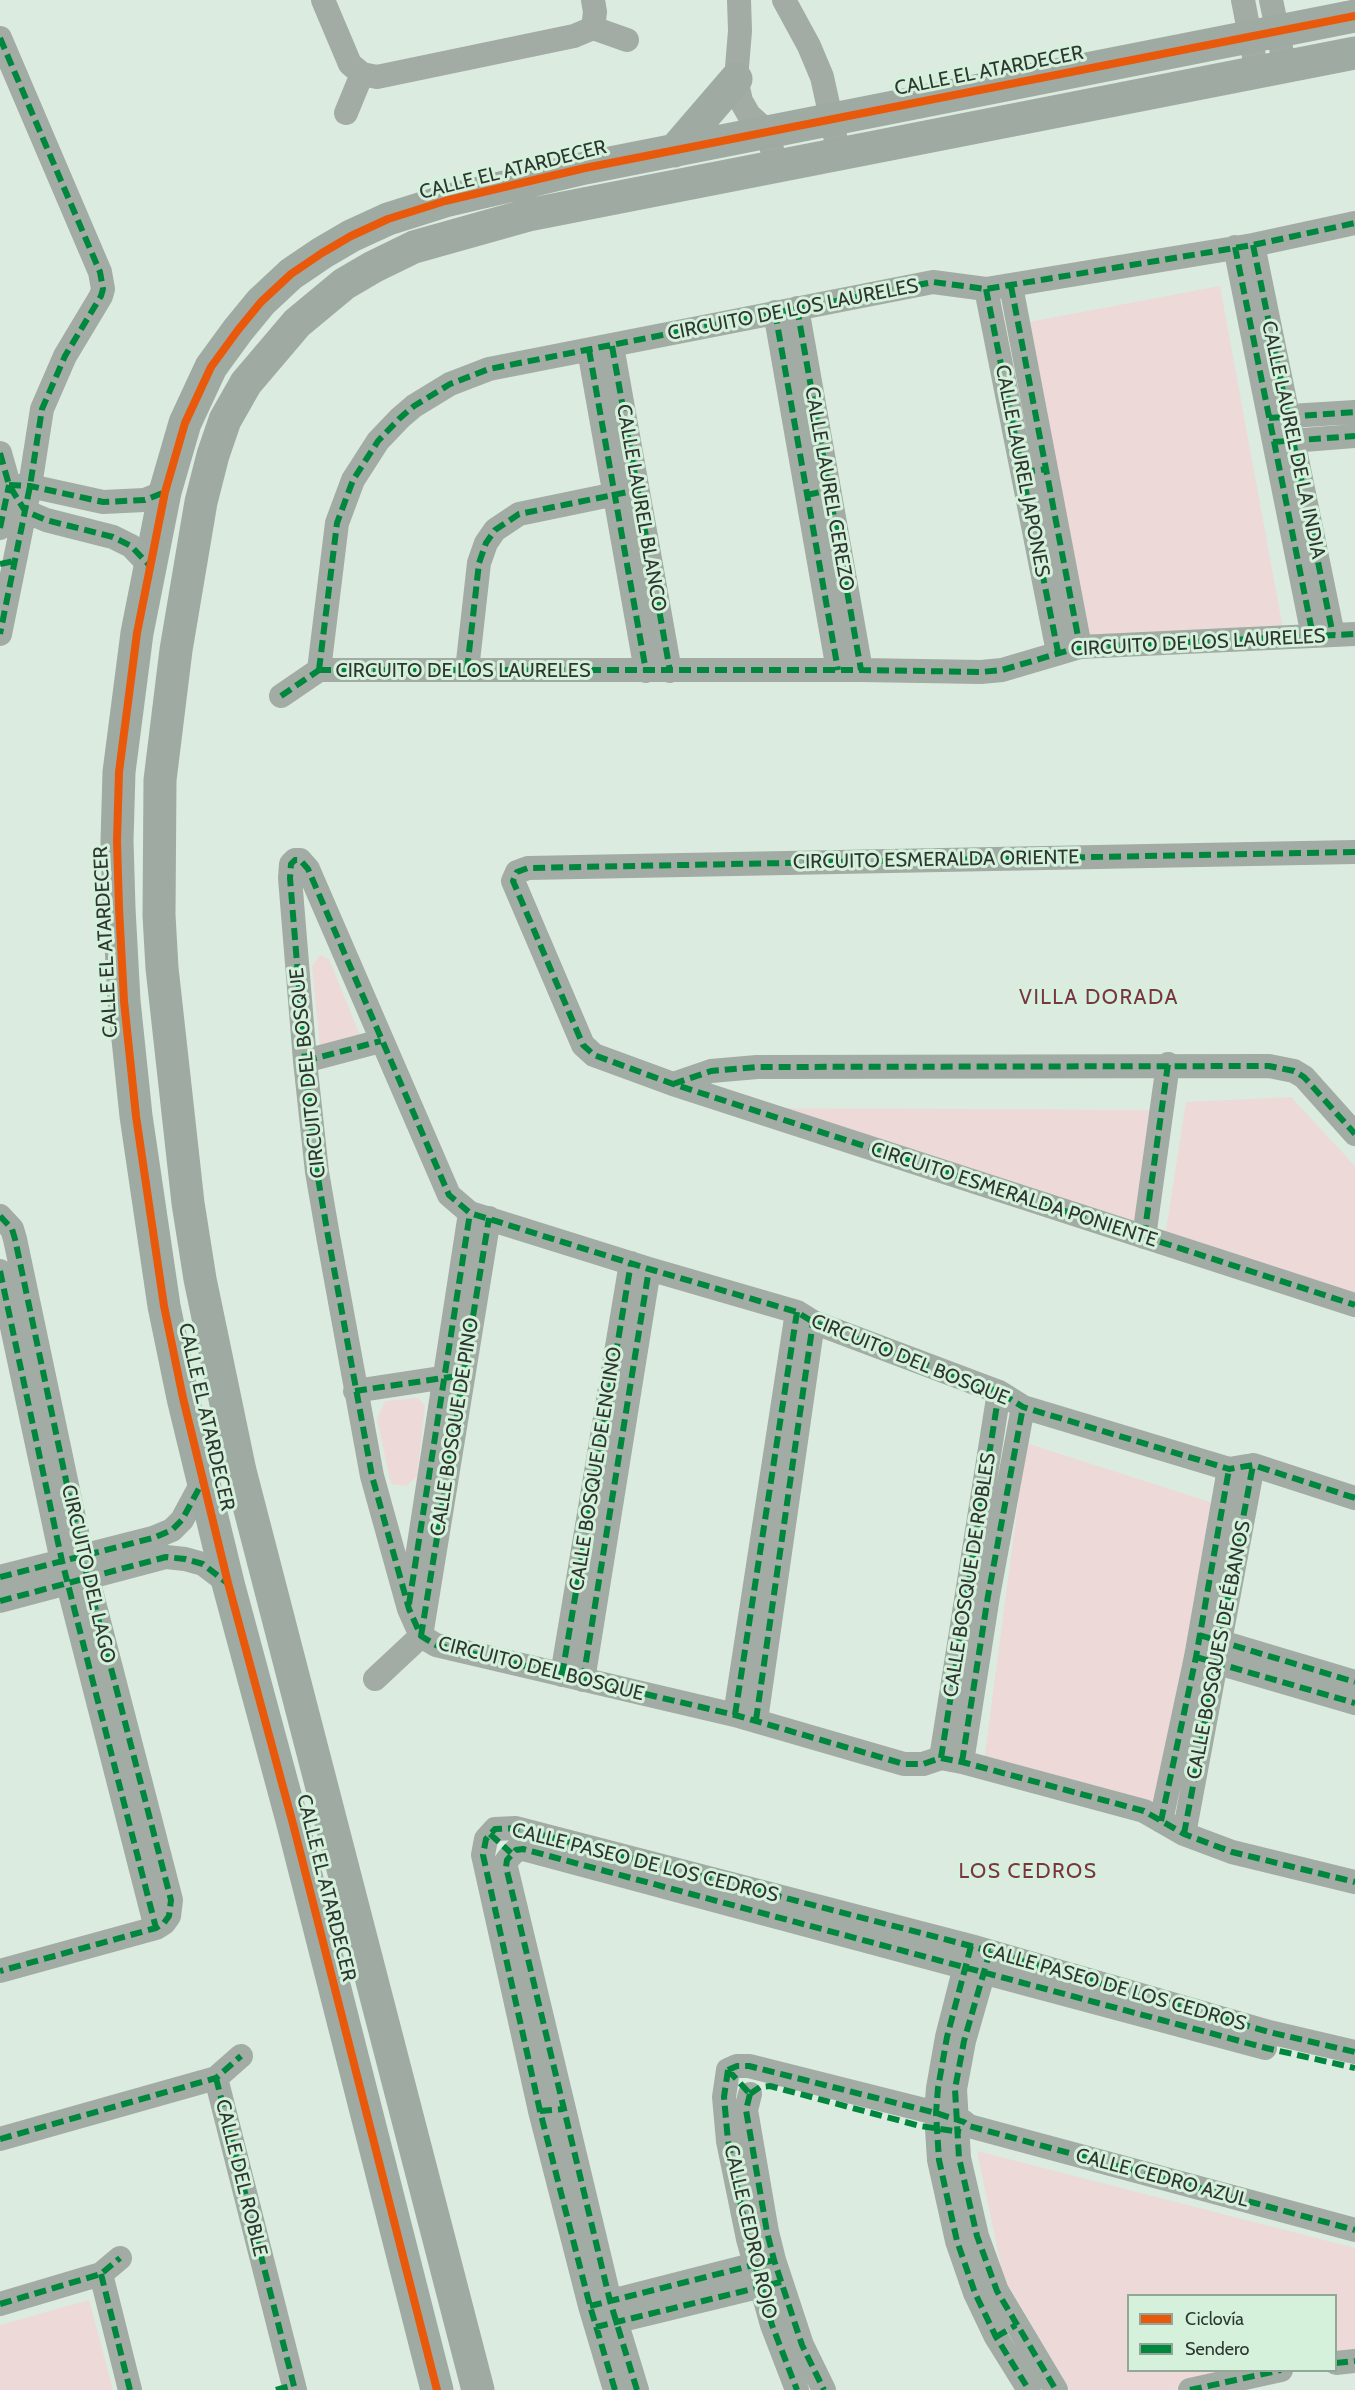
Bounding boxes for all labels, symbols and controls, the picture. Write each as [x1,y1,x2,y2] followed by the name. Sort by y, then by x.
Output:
[893,41,1085,101] street label: CALLE EL ATARDECER
[417,135,609,205] street label: CALLE EL ATARDECER
[665,274,921,346] street label: CIRCUITO DE LOS LAURELES
[1256,319,1330,561] street label: CALLE LAUREL DE LA INDIA
[990,363,1054,579] street label: CALLE LAUREL JAPONES
[799,385,859,593] street label: CALLE LAUREL CEREZO
[611,402,671,614] street label: CALLE LAUREL BLANCO
[1070,624,1326,662] street label: CIRCUITO DE LOS LAURELES
[335,659,591,683] street label: CIRCUITO DE LOS LAURELES
[89,846,123,1038] street label: CALLE EL ATARDECER
[793,846,1079,874] street label: CIRCUITO ESMERALDA ORIENTE
[285,967,331,1179] street label: CIRCUITO DEL BOSQUE
[1019,985,1179,1011] district label: VILLA DORADA
[868,1137,1160,1253] street label: CIRCUITO ESMERALDA PONIENTE
[807,1309,1013,1411] street label: CIRCUITO DEL BOSQUE
[426,1316,484,1538] street label: CALLE BOSQUE DE PINO
[173,1321,239,1513] street label: CALLE EL ATARDECER
[565,1345,627,1593] street label: CALLE BOSQUE DE ENCINO
[939,1451,1001,1699] street label: CALLE BOSQUE DE ROBLES
[56,1482,120,1666] street label: CIRCUITO DEL LAGO
[1182,1519,1256,1781] street label: CALLE BOSQUES DE ÉBANOS
[435,1632,647,1706] street label: CIRCUITO DEL BOSQUE
[291,1792,361,1984] street label: CALLE EL ATARDECER
[509,1818,781,1908] street label: CALLE PASEO DE LOS CEDROS
[958,1859,1098,1885] district label: LOS CEDROS
[979,1938,1249,2036] street label: CALLE PASEO DE LOS CEDROS
[210,2097,272,2259] street label: CALLE DEL ROBLE
[718,2143,782,2321] street label: CALLE CEDRO ROJO
[1073,2143,1251,2213] street label: CALLE CEDRO AZUL
[1127,2294,1337,2372] legend
[1185,2308,1244,2330] text: Ciclovía
[1185,2338,1249,2360] text: Sendero

